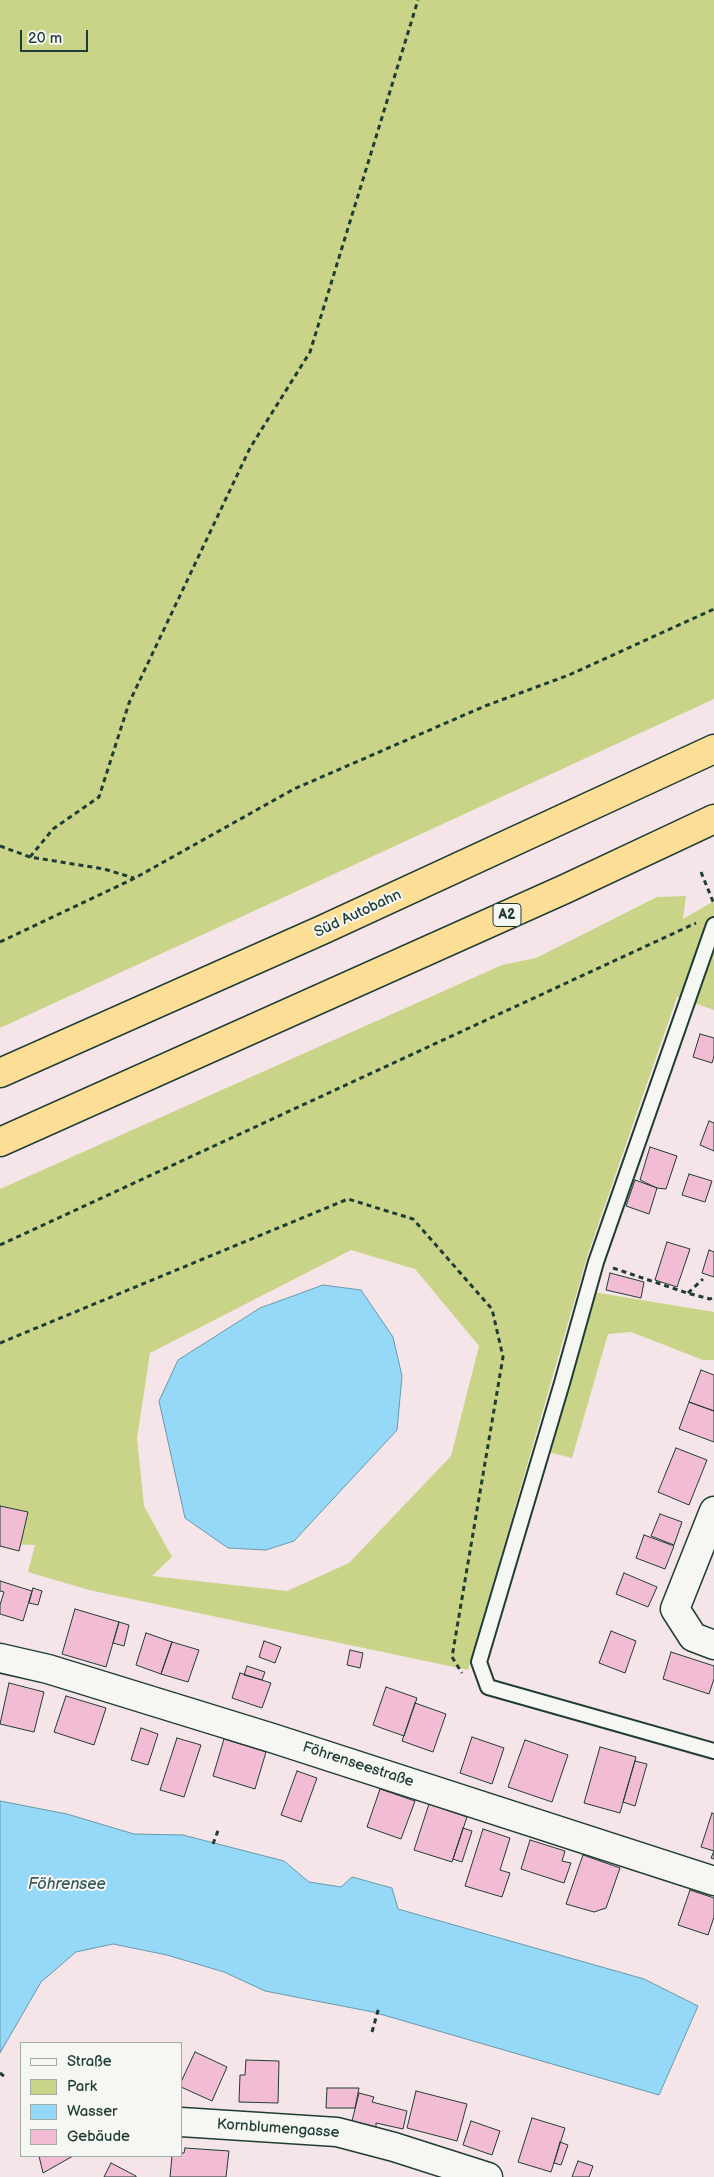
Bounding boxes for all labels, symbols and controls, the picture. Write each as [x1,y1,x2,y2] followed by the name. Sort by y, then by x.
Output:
[22,20,90,52] scale bar
[28,29,62,48] text: 20 m
[312,886,404,942] street label: Süd Autobahn
[493,904,521,926] road number: A2
[300,1739,416,1791] street label: Föhrenseestraße
[28,1875,106,1895] water label: Föhrensee
[20,2042,182,2157] legend
[67,2052,112,2071] text: Straße
[67,2077,97,2096] text: Park
[67,2102,117,2121] text: Wasser
[216,2116,340,2142] street label: Kornblumengasse
[67,2127,130,2146] text: Gebäude

